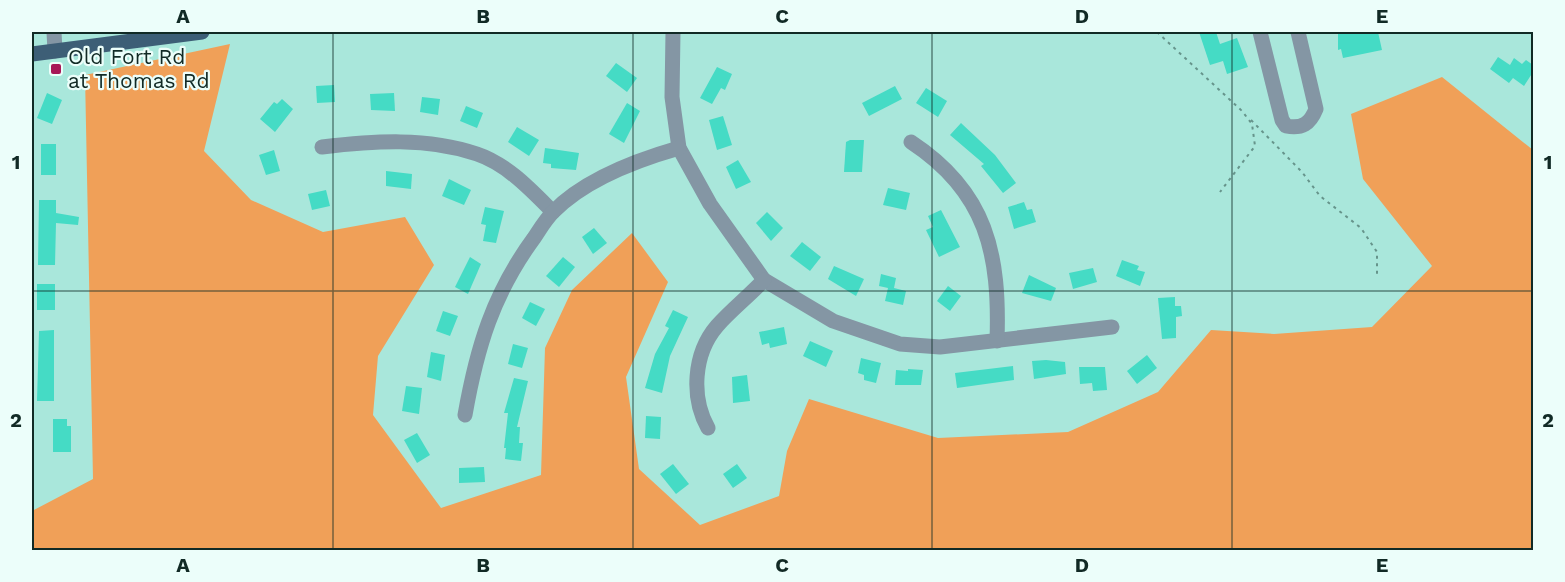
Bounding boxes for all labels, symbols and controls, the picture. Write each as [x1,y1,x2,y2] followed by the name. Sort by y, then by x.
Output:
[176,4,190,28] text: A
[476,4,490,28] text: B
[775,4,789,28] text: C
[1075,4,1089,28] text: D
[1376,4,1388,28] text: E
[68,44,210,93] place label: Old Fort Rd at Thomas Rd
[49,62,63,76] marker: Old Fort Rd at Thomas Rd
[12,150,20,174] text: 1
[1544,150,1552,174] text: 1
[10,408,22,432] text: 2
[1542,408,1554,432] text: 2
[176,553,190,577] text: A
[476,553,490,577] text: B
[775,553,789,577] text: C
[1075,553,1089,577] text: D
[1376,553,1388,577] text: E

